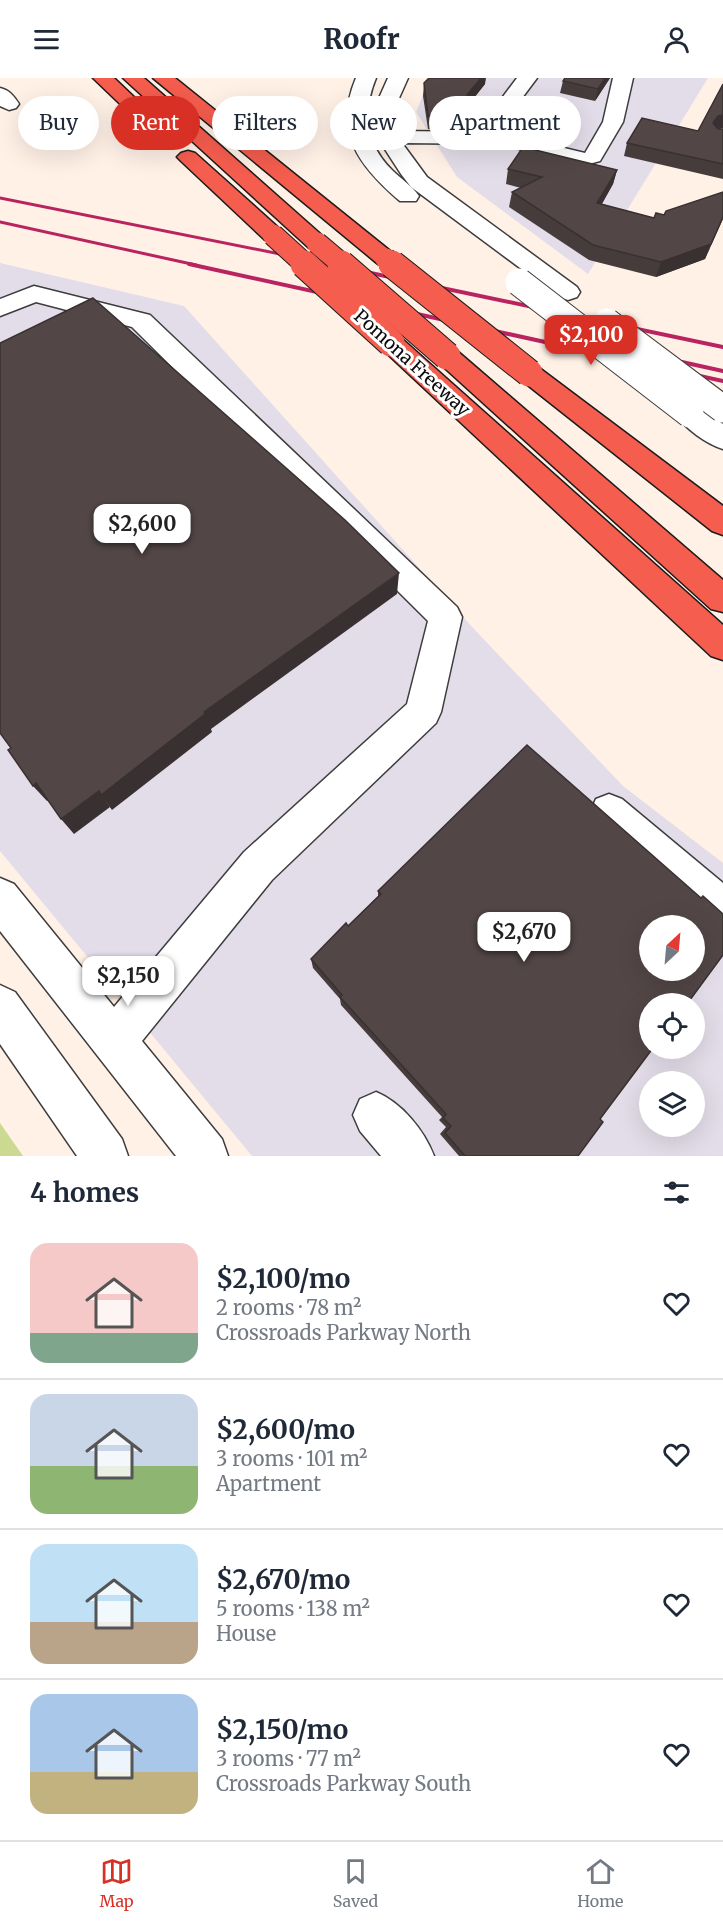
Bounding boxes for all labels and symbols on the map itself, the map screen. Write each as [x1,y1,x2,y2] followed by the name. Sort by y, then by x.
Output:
[350,304,476,421] street label: Pomona Freeway
[542,315,640,366] pin: $2,100
[93,504,191,555] pin: $2,600
[475,912,573,963] pin: $2,670
[639,915,705,981] north arrow
[79,956,177,1007] pin: $2,150

